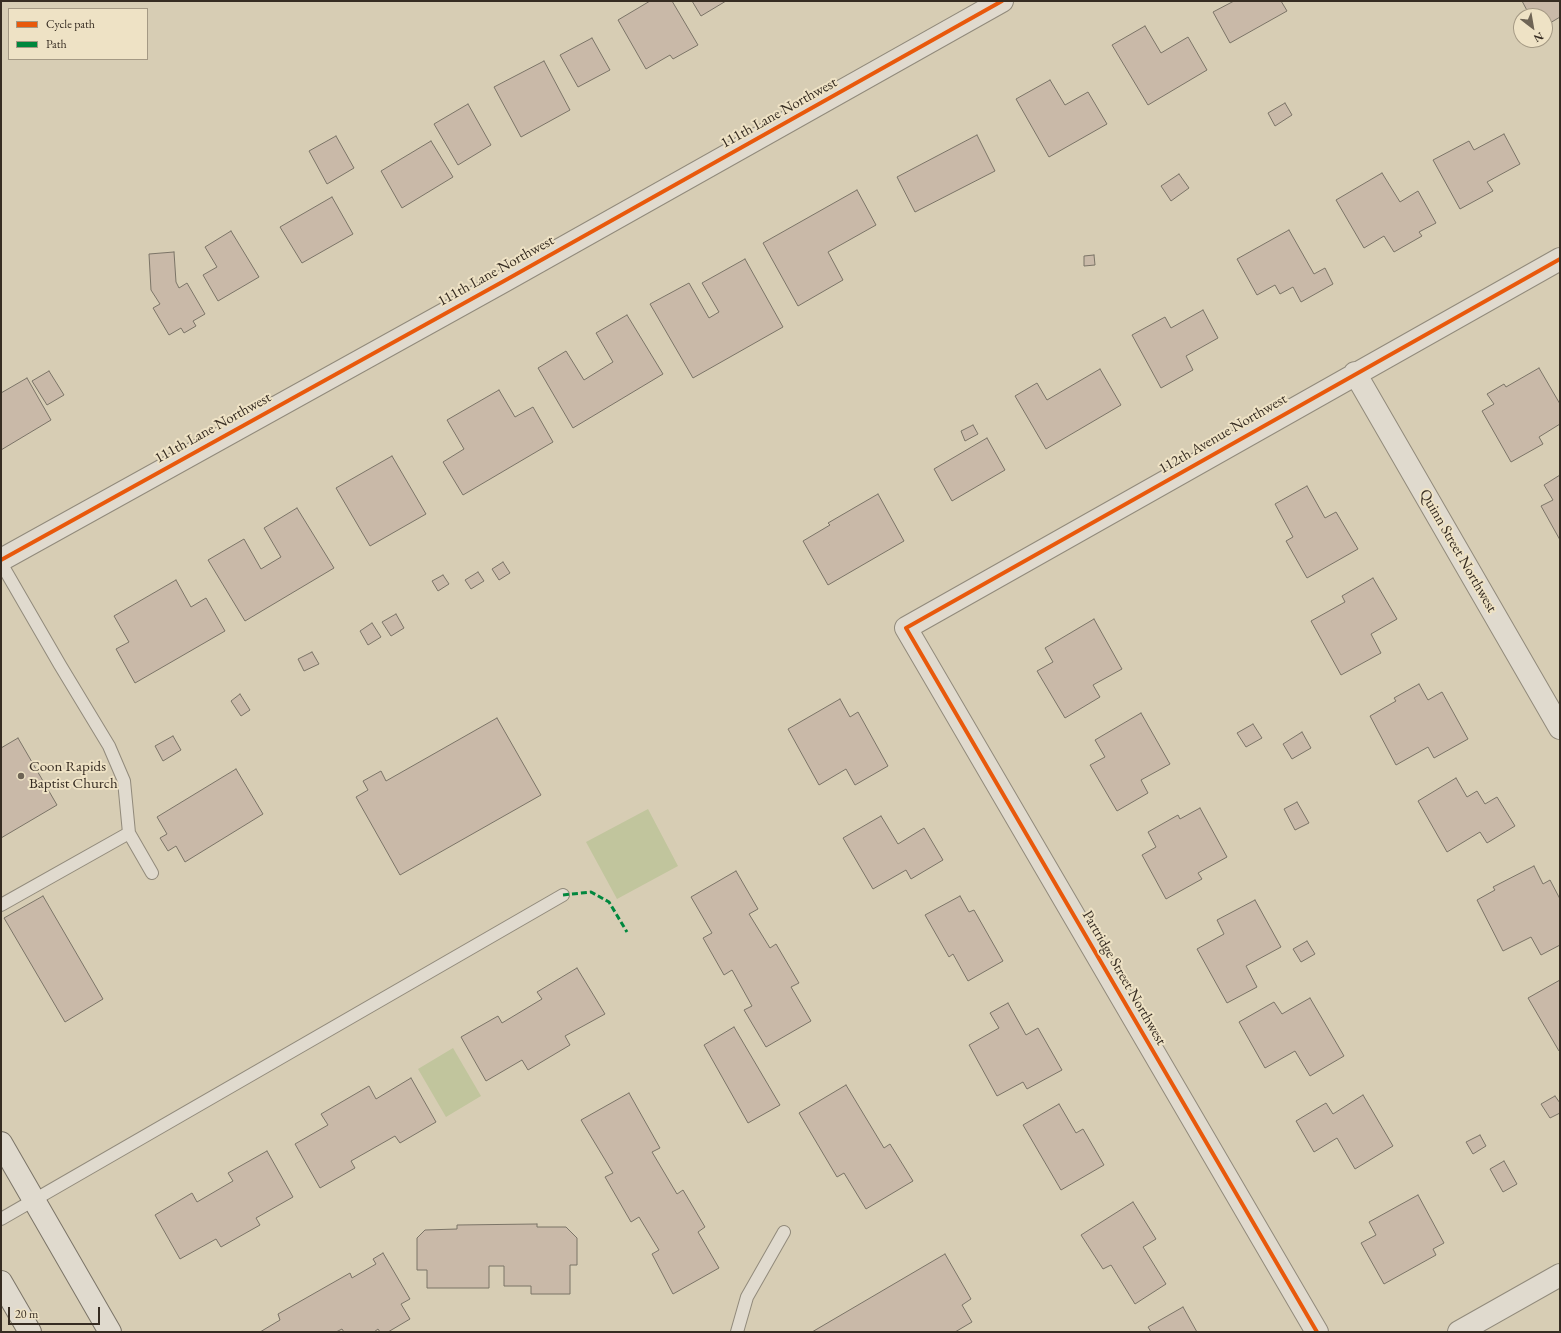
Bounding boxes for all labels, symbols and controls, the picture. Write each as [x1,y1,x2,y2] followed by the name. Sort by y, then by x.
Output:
[8,8,148,60] legend
[1513,8,1553,48] north arrow
[46,16,95,32] text: Cycle path
[1531,29,1546,46] text: N
[46,36,67,52] text: Path
[718,74,840,152] street label: 111th Lane Northwest
[435,232,557,310] street label: 111th Lane Northwest
[152,389,274,467] street label: 111th Lane Northwest
[1156,390,1290,478] street label: 112th Avenue Northwest
[1415,486,1501,616] street label: Quinn Street Northwest
[29,758,118,793] place label: Coon Rapids Baptist Church
[16,771,26,781] marker: Coon Rapids Baptist Church
[1078,907,1170,1049] street label: Partridge Street Northwest
[10,1299,102,1325] scale bar
[15,1306,38,1322] text: 20 m

